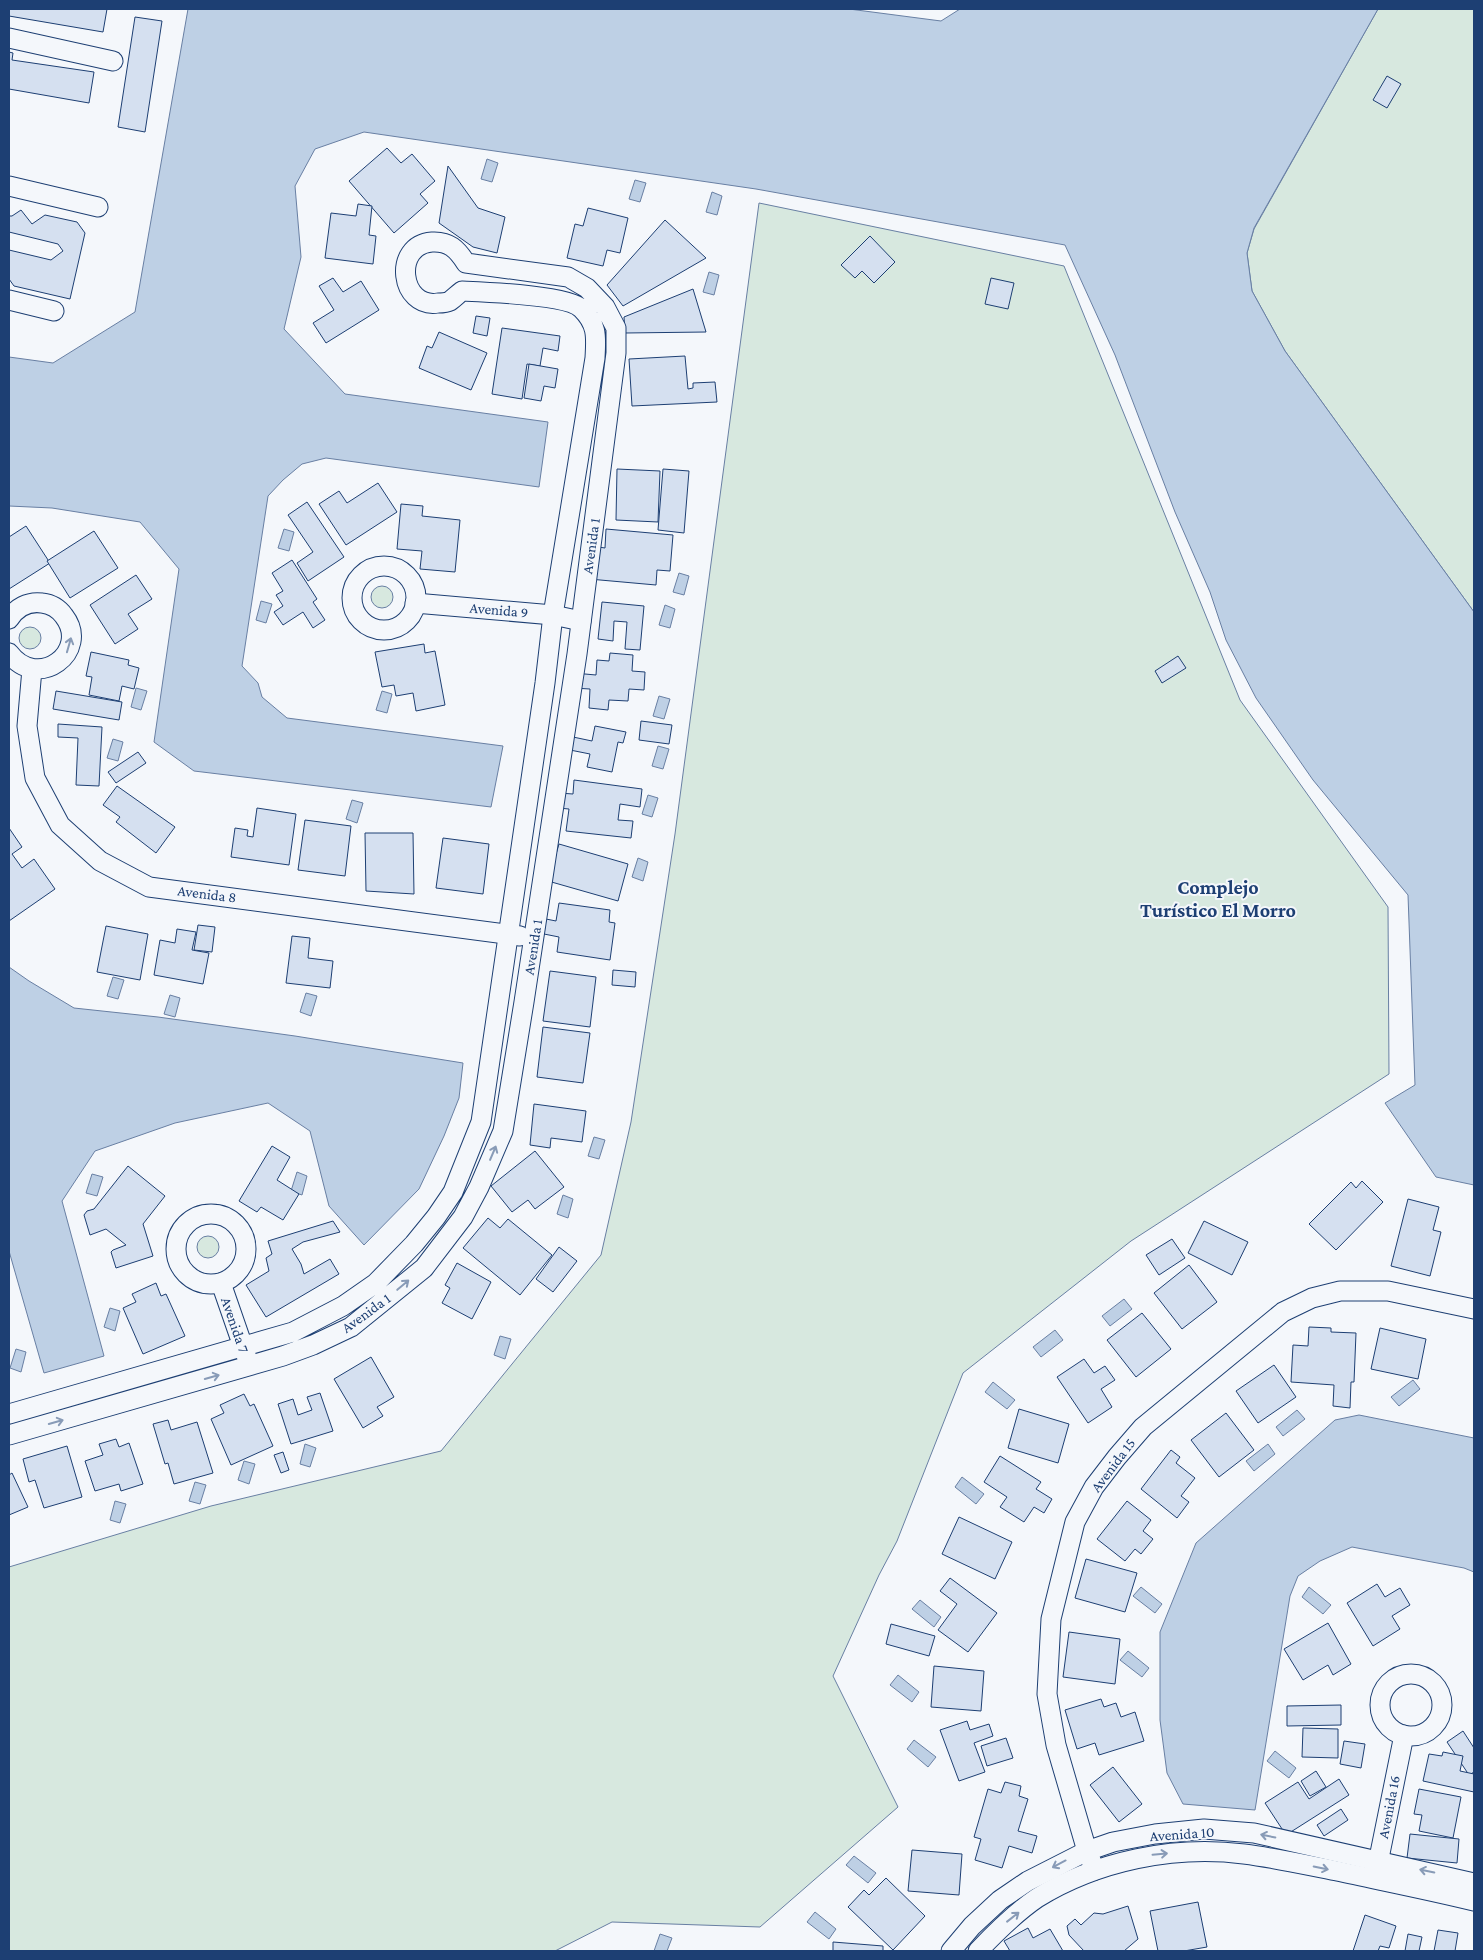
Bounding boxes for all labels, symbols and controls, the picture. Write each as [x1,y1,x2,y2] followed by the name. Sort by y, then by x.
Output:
[579,517,603,575] street label: Avenida 1
[469,599,529,621] street label: Avenida 9
[64,637,74,653] one-way arrow
[1140,876,1296,921] district label: Complejo Turístico El Morro
[177,882,237,906] street label: Avenida 8
[521,918,545,976] street label: Avenida 1
[489,1146,499,1161] one-way arrow
[397,1280,410,1291] one-way arrow
[339,1290,393,1336] street label: Avenida 1
[218,1295,252,1355] street label: Avenida 7
[203,1371,219,1381] one-way arrow
[47,1416,63,1426] one-way arrow
[1088,1435,1138,1495] street label: Avenida 15
[1375,1774,1403,1840] street label: Avenida 16
[1149,1824,1215,1844] street label: Avenida 10
[1261,1831,1277,1841] one-way arrow
[1152,1850,1168,1859] one-way arrow
[1052,1860,1067,1870] one-way arrow
[1313,1864,1329,1873] one-way arrow
[1419,1866,1435,1875] one-way arrow
[1006,1912,1019,1923] one-way arrow

